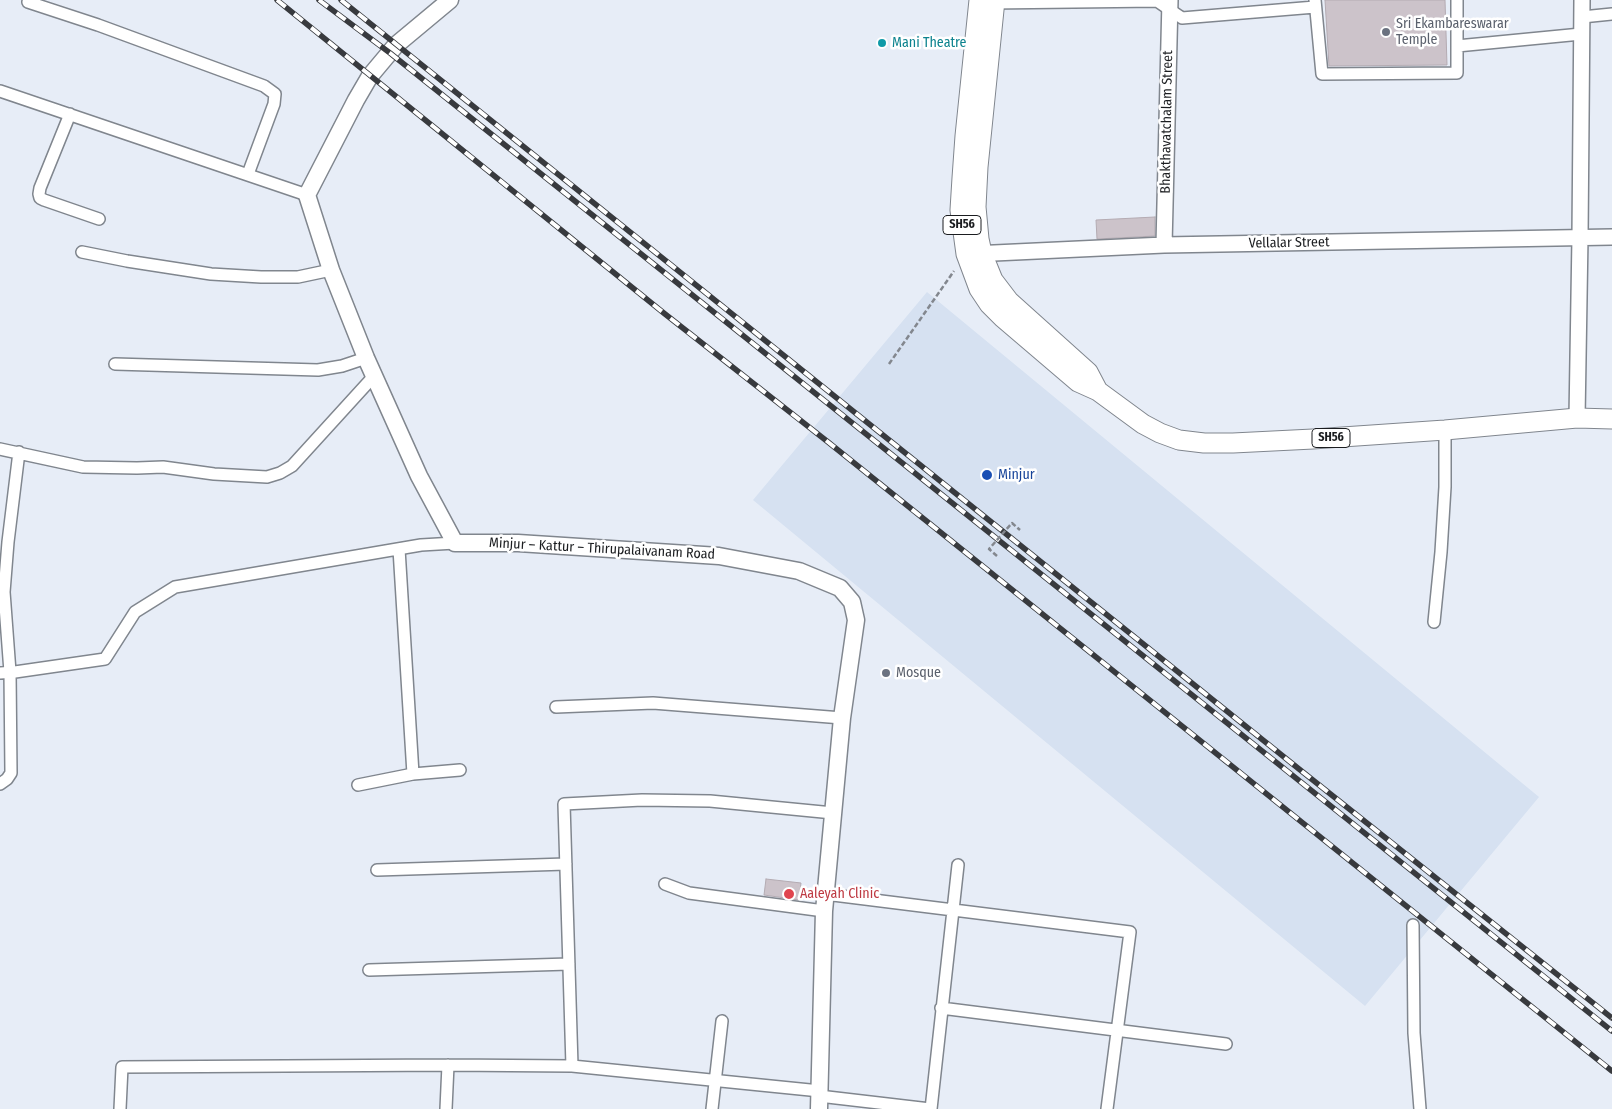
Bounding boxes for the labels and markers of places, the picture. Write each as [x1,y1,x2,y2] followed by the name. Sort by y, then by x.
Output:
[1396,16,1509,48] place label: Sri Ekambareswarar Temple
[1380,26,1392,38] marker: Sri Ekambareswarar Temple
[892,35,967,51] place label: Mani Theatre
[876,37,888,49] marker: Mani Theatre
[998,467,1035,483] place label: Minjur
[980,468,994,482] marker: Minjur
[896,665,941,681] place label: Mosque
[880,667,892,679] marker: Mosque
[800,886,879,902] place label: Aaleyah Clinic
[782,887,796,901] marker: Aaleyah Clinic

